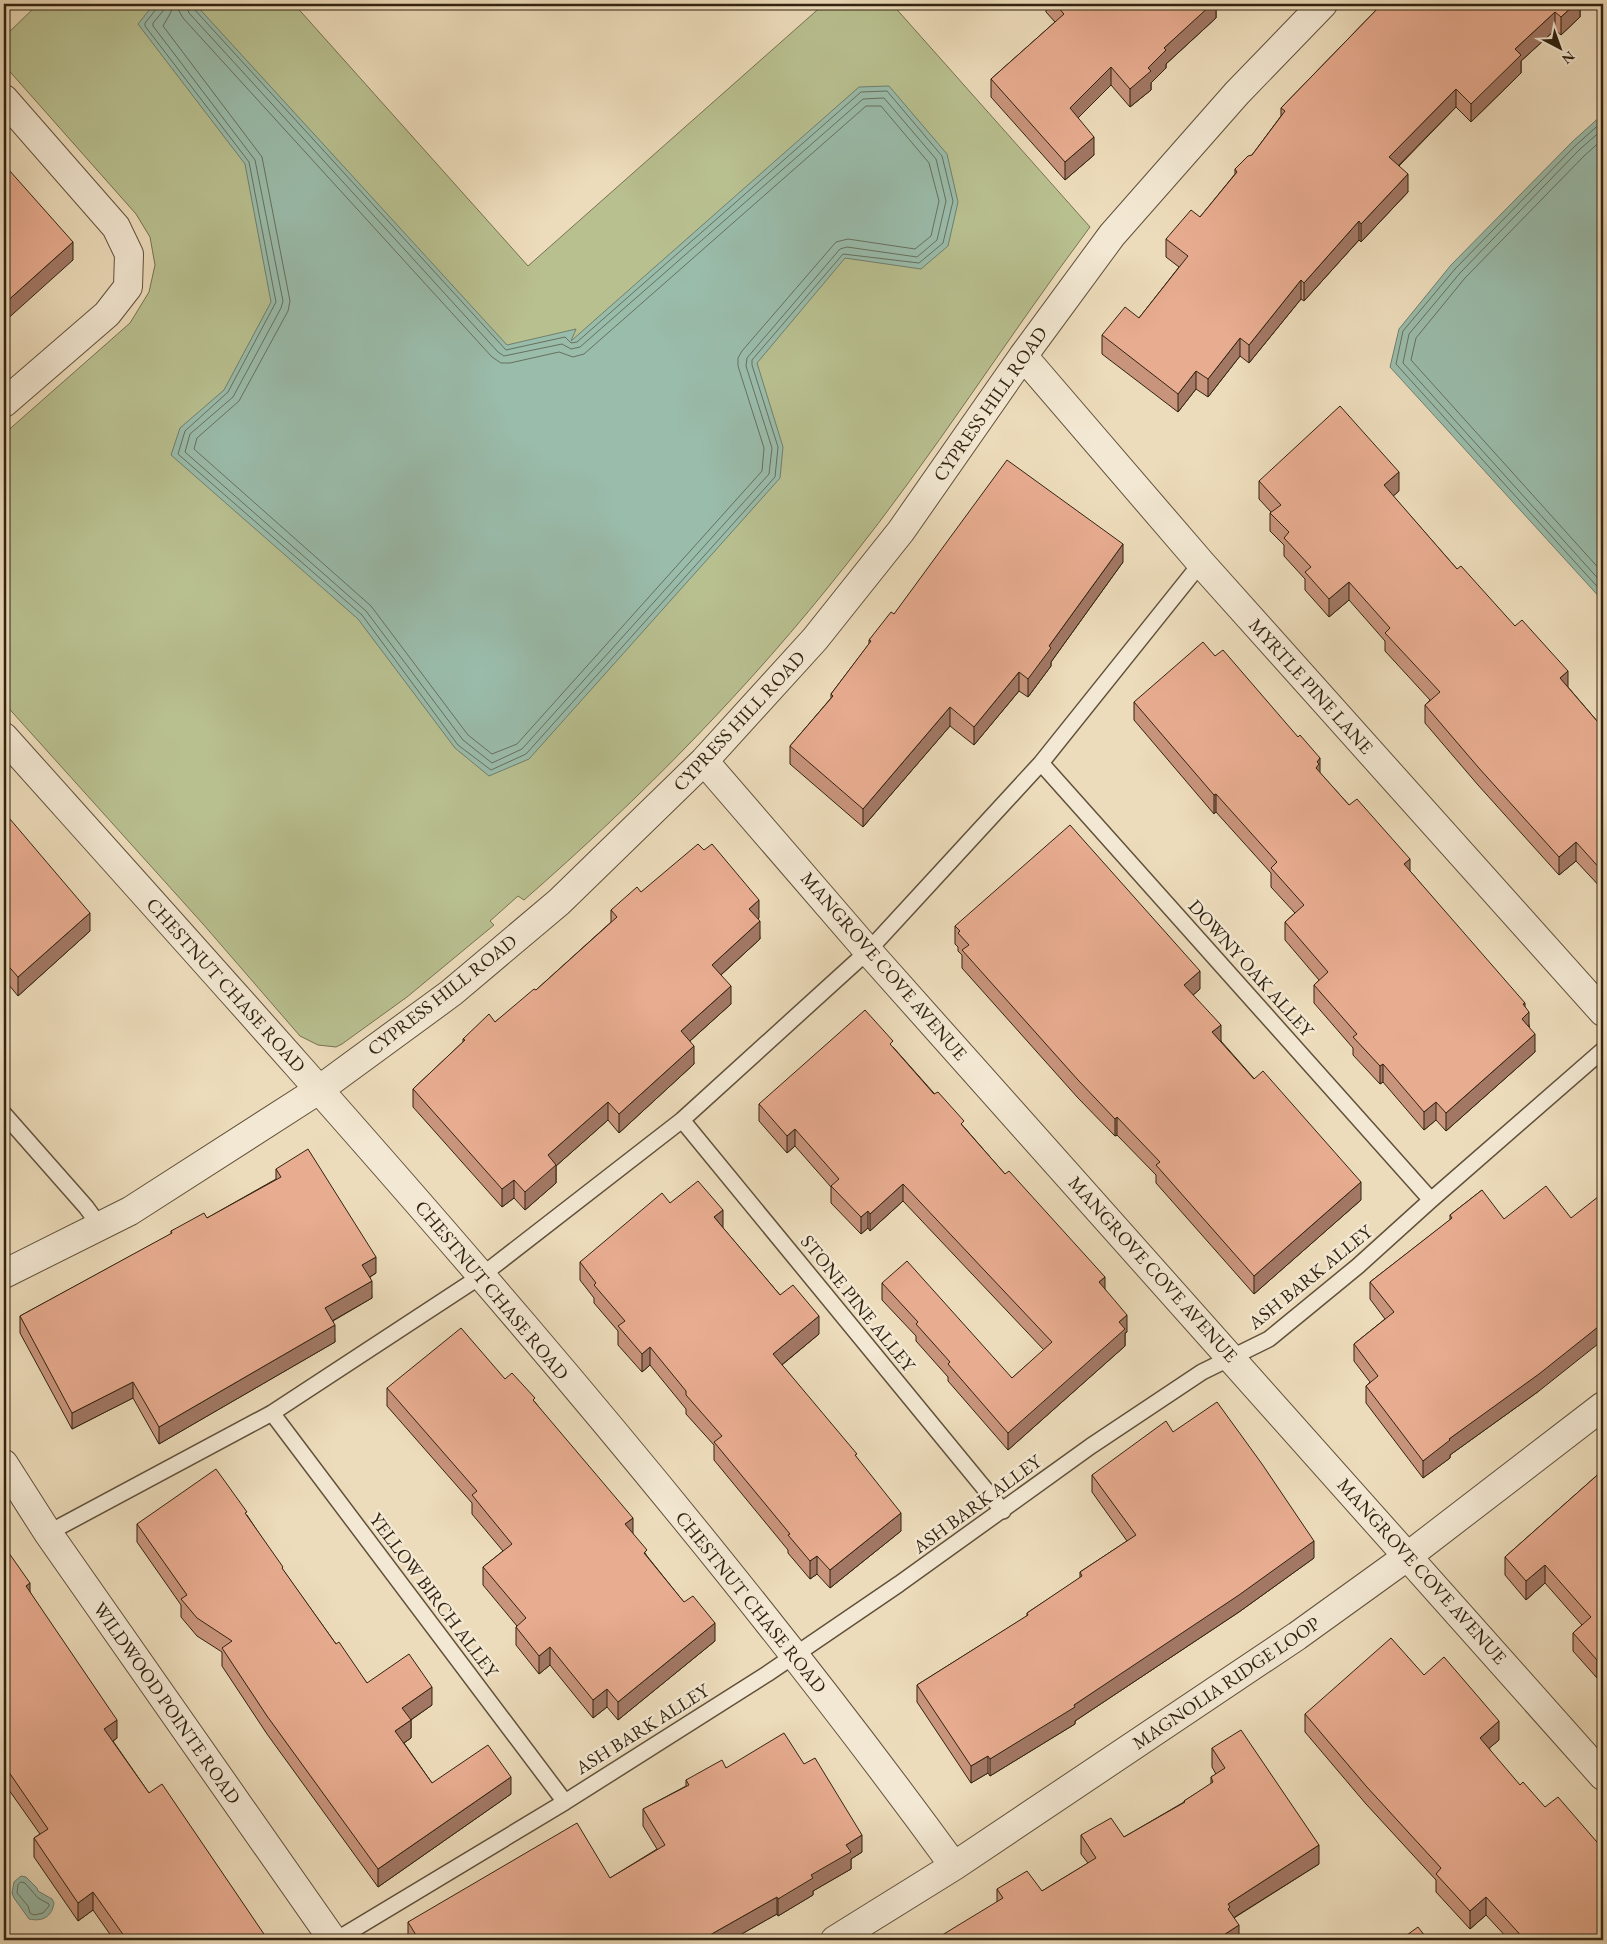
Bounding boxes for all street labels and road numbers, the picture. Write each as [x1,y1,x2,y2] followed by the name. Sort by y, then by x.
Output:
[927,322,1053,486] street label: CYPRESS HILL ROAD
[1243,613,1379,759] street label: MYRTLE PINE LANE
[667,645,811,797] street label: CYPRESS HILL ROAD
[795,866,973,1066] street label: MANGROVE COVE AVENUE
[141,892,311,1078] street label: CHESTNUT CHASE ROAD
[1183,894,1320,1043] street label: DOWNY OAK ALLEY
[362,929,522,1061] street label: CYPRESS HILL ROAD
[1063,1171,1244,1368] street label: MANGROVE COVE AVENUE
[409,1195,575,1385] street label: CHESTNUT CHASE ROAD
[1242,1219,1378,1335] street label: ASH BARK ALLEY
[795,1230,921,1377] street label: STONE PINE ALLEY
[907,1448,1047,1560] street label: ASH BARK ALLEY
[1332,1473,1513,1670] street label: MANGROVE COVE AVENUE
[670,1506,832,1698] street label: CHESTNUT CHASE ROAD
[364,1508,505,1683] street label: YELLOW BIRCH ALLEY
[88,1597,246,1809] street label: WILDWOOD POINTE ROAD
[1127,1611,1325,1755] street label: MAGNOLIA RIDGE LOOP
[570,1677,714,1781] street label: ASH BARK ALLEY

